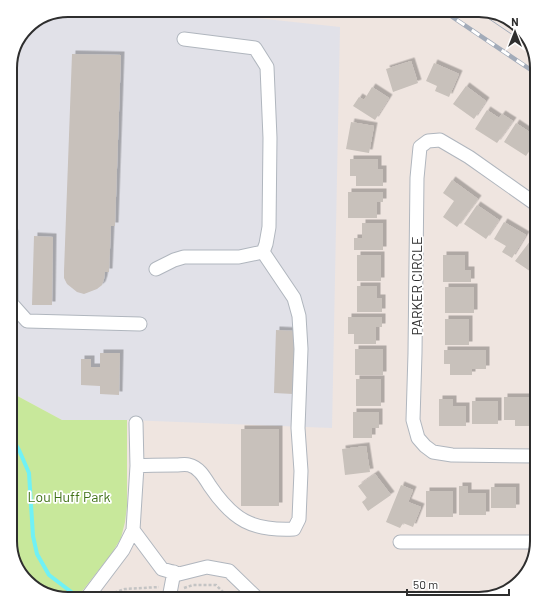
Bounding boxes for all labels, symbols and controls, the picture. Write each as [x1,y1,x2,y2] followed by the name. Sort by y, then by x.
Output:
[495,12,535,52] north arrow
[511,15,519,28] text: N
[408,236,425,336] street label: PARKER CIRCLE
[28,488,110,505] park label: Lou Huff Park
[407,571,509,597] scale bar
[413,577,438,591] text: 50 m

